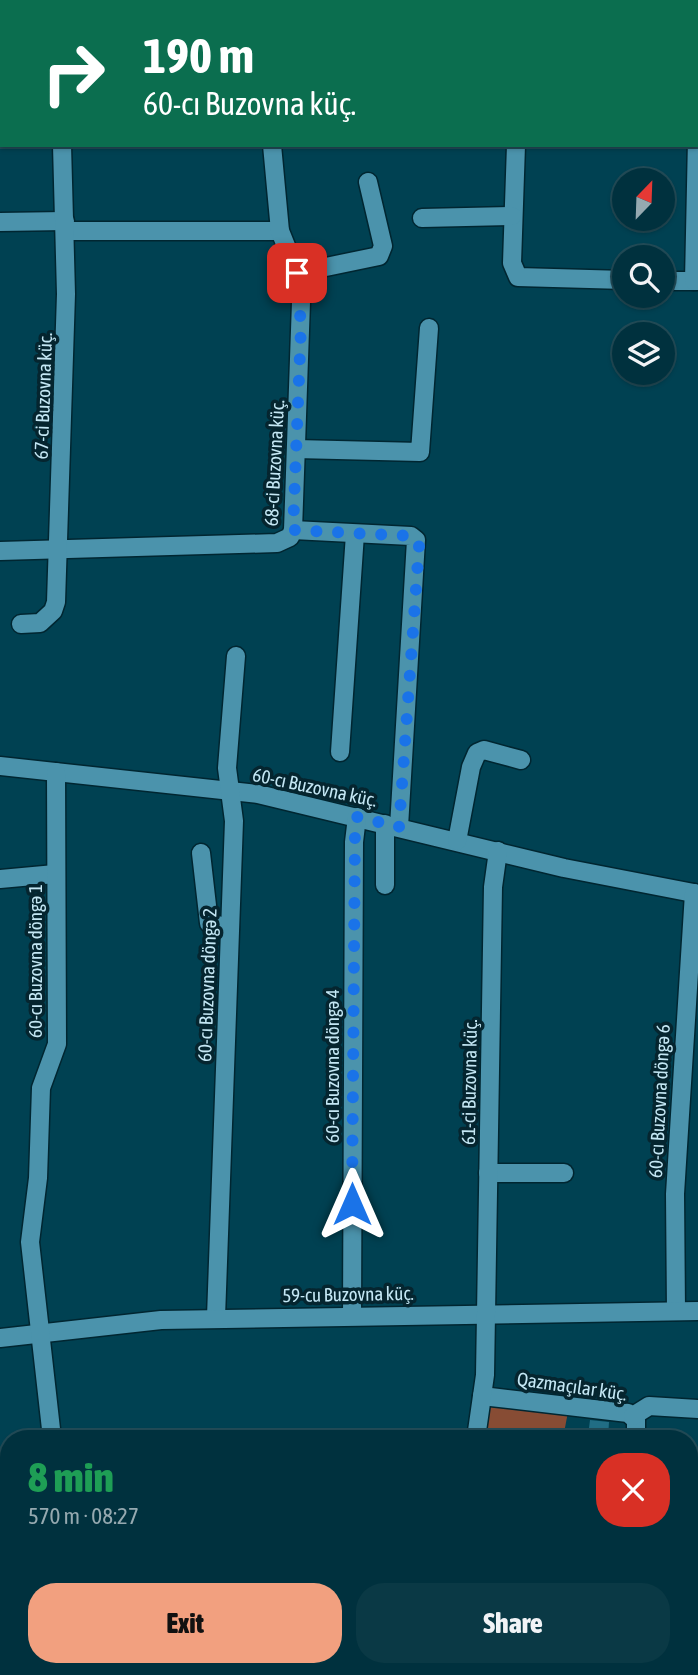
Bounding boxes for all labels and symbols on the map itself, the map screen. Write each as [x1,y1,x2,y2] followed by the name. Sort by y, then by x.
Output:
[612,168,676,231] north arrow
[267,243,327,303] pin
[30,332,56,460] street label: 67-ci Buzovna küç.
[260,399,288,527] street label: 68-ci Buzovna küç.
[251,763,379,811] street label: 60-cı Buzovna küç.
[24,884,46,1038] street label: 60-cı Buzovna döngə 1
[193,908,221,1062] street label: 60-cı Buzovna döngə 2
[321,989,343,1143] street label: 60-cı Buzovna döngə 4
[457,1019,481,1145] street label: 61-ci Buzovna küç.
[644,1024,674,1178] street label: 60-cı Buzovna döngə 6
[315,1167,389,1241] position arrow
[282,1282,414,1306] street label: 59-cu Buzovna küç.
[516,1367,628,1405] street label: Qazmaçılar küç.

